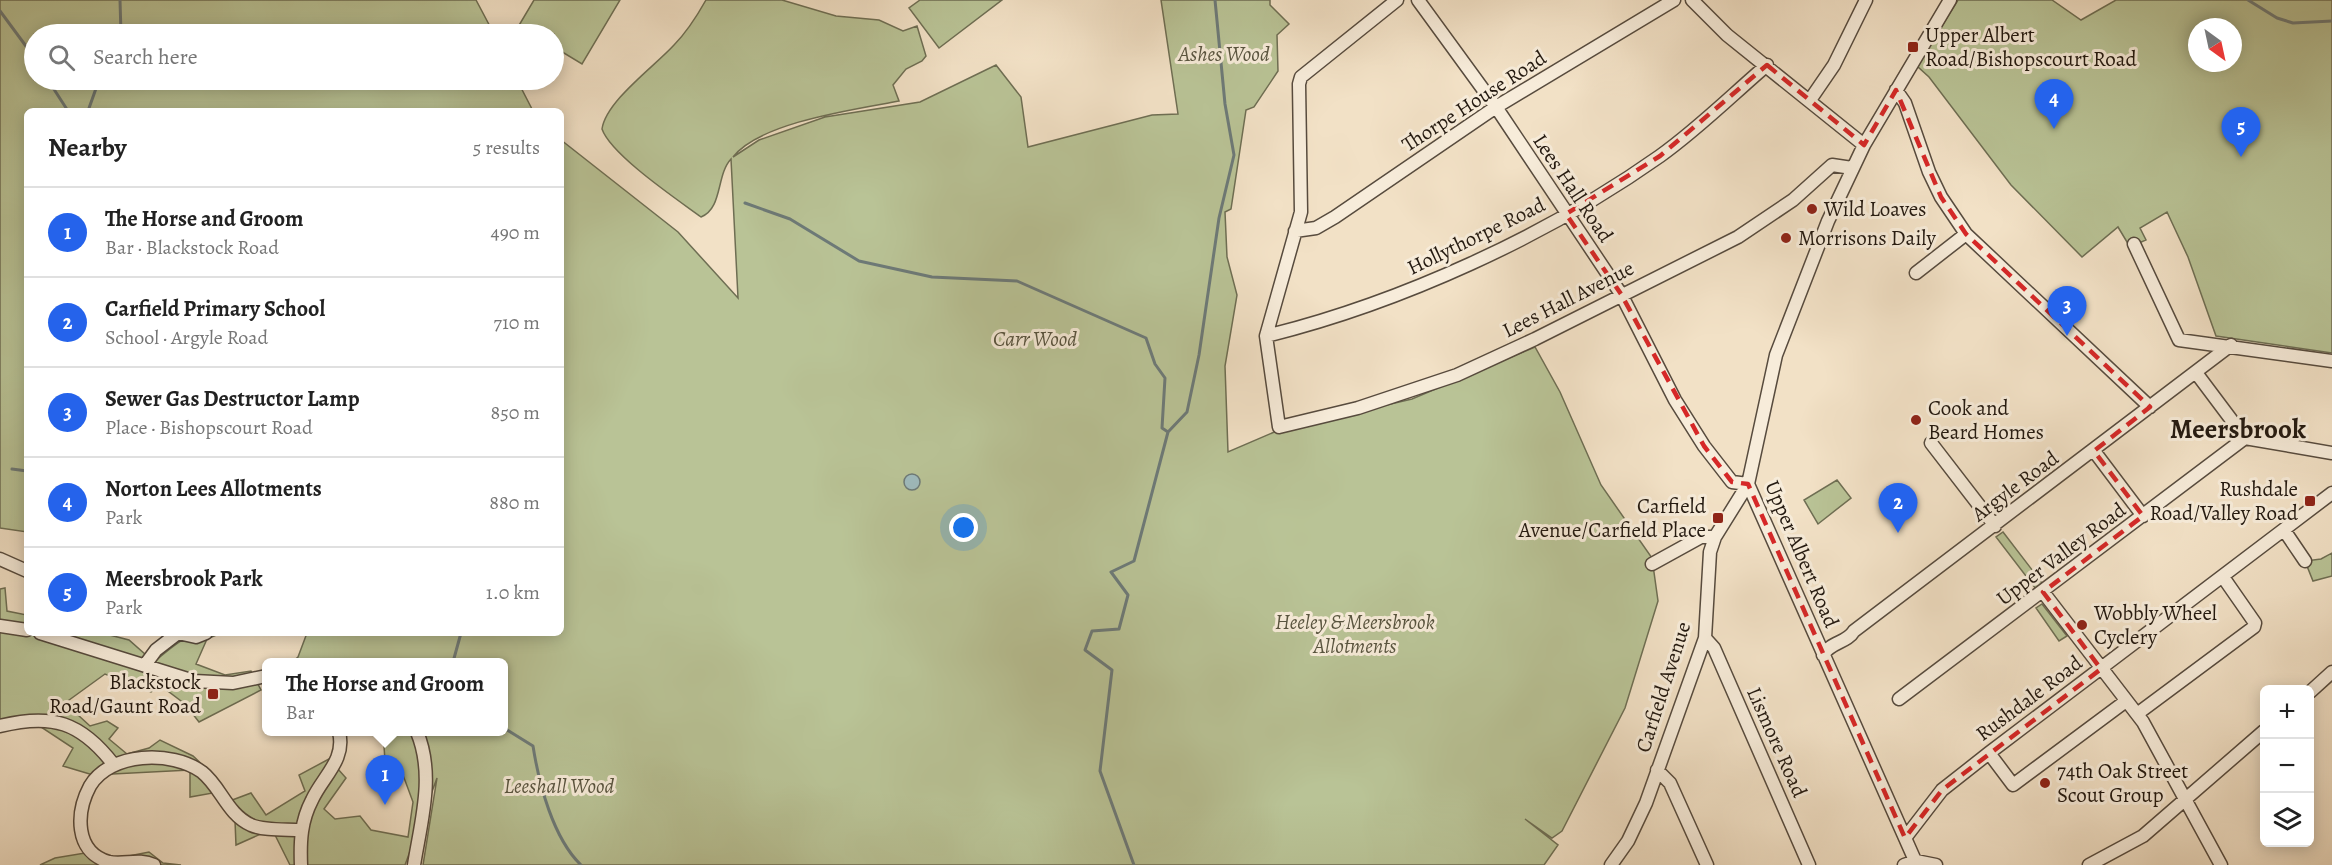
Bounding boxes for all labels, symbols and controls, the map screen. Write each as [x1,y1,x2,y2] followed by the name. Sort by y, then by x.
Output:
[2188,18,2242,72] north arrow
[1925,21,2138,73] place label: Upper Albert Road/Bishopscourt Road
[24,24,564,90] search box
[1177,40,1270,68] park label: Ashes Wood
[1906,40,1920,54] marker: Upper Albert Road/Bishopscourt Road
[45,41,78,74] icon: search
[93,42,198,72] text: Search here
[1396,43,1552,158] street label: Thorpe House Road
[2034,80,2074,129] pin: 4
[2222,108,2260,157] pin: 5
[1526,128,1620,248] street label: Lees Hall Road
[48,130,127,165] text: Nearby
[473,134,540,161] text: 5 results
[1402,190,1550,282] street label: Hollythorpe Road
[1823,195,1927,223] place label: Wild Loaves
[1805,202,1819,216] marker: Wild Loaves
[105,204,303,234] text: The Horse and Groom
[64,219,71,246] text: 1
[491,219,540,246] text: 490 m
[1798,224,1936,252] place label: Morrisons Daily
[1779,231,1793,245] marker: Morrisons Daily
[105,234,279,261] text: Bar · Blackstock Road
[1497,254,1639,344] street label: Lees Hall Avenue
[2048,286,2086,336] pin: 3
[105,294,325,324] text: Carfield Primary School
[63,309,72,336] text: 2
[494,309,540,336] text: 710 m
[105,324,268,351] text: School · Argyle Road
[993,325,1077,353] park label: Carr Wood
[105,384,359,414] text: Sewer Gas Destructor Lamp
[1928,394,2044,446] place label: Cook and Beard Homes
[63,399,72,426] text: 3
[490,399,540,426] text: 850 m
[2170,411,2306,447] district label: Meersbrook
[1909,413,1923,427] marker: Cook and Beard Homes
[105,414,313,441] text: Place · Bishopscourt Road
[1965,444,2065,529] street label: Argyle Road
[105,474,322,504] text: Norton Lees Allotments
[2150,475,2299,527] place label: Rushdale Road/Valley Road
[1758,476,1846,633] street label: Upper Albert Road
[1878,484,1918,533] pin: 2
[63,489,72,516] text: 4
[489,489,540,516] text: 880 m
[1518,492,1707,544] place label: Carfield Avenue/Carfield Place
[2303,494,2317,508] marker: Rushdale Road/Valley Road
[1990,496,2132,612] street label: Upper Valley Road
[105,504,143,531] text: Park
[1711,511,1725,525] marker: Carfield Avenue/Carfield Place
[949,513,978,542] your location
[105,564,263,594] text: Meersbrook Park
[63,579,72,606] text: 5
[486,579,540,606] text: 1.0 km
[105,594,143,621] text: Park
[2093,599,2217,651] place label: Wobbly Wheel Cyclery
[1275,608,1435,660] park label: Heeley & Meersbrook Allotments
[1629,618,1697,756] street label: Carfield Avenue
[2075,618,2089,632] marker: Wobbly Wheel Cyclery
[1970,648,2089,747] street label: Rushdale Road
[262,658,508,736] popup
[49,668,202,720] place label: Blackstock Road/Gaunt Road
[286,669,484,699] text: The Horse and Groom
[1740,682,1814,802] street label: Lismore Road
[2260,685,2314,847] map controls
[2260,685,2314,739] button: +
[206,687,220,701] marker: Blackstock Road/Gaunt Road
[286,699,315,726] text: Bar
[2260,739,2314,793] button: −
[366,756,404,805] pin: 1
[2057,757,2188,809] place label: 74th Oak Street Scout Group
[504,772,614,800] park label: Leeshall Wood
[2038,776,2052,790] marker: 74th Oak Street Scout Group
[2260,793,2314,847] button: layers

